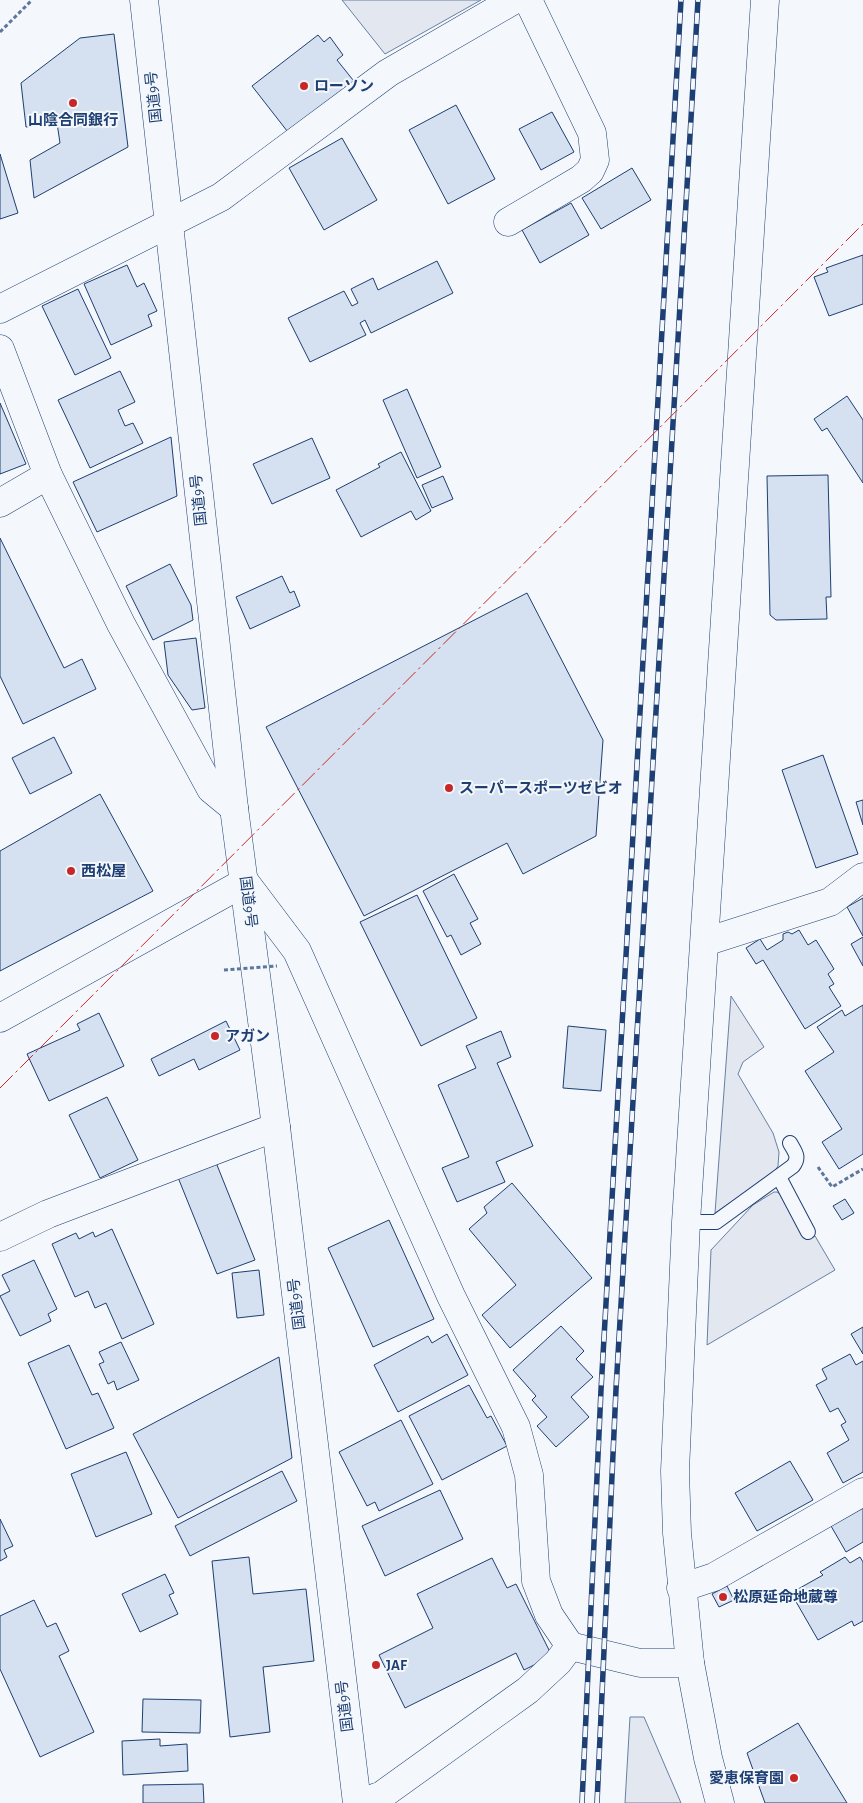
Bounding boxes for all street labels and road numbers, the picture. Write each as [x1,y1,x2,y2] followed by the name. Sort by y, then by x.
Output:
[143,70,164,124] street label: 国道9号
[188,473,209,527] street label: 国道9号
[237,875,260,929] street label: 国道9号
[285,1277,308,1331] street label: 国道9号
[333,1679,356,1733] street label: 国道9号

